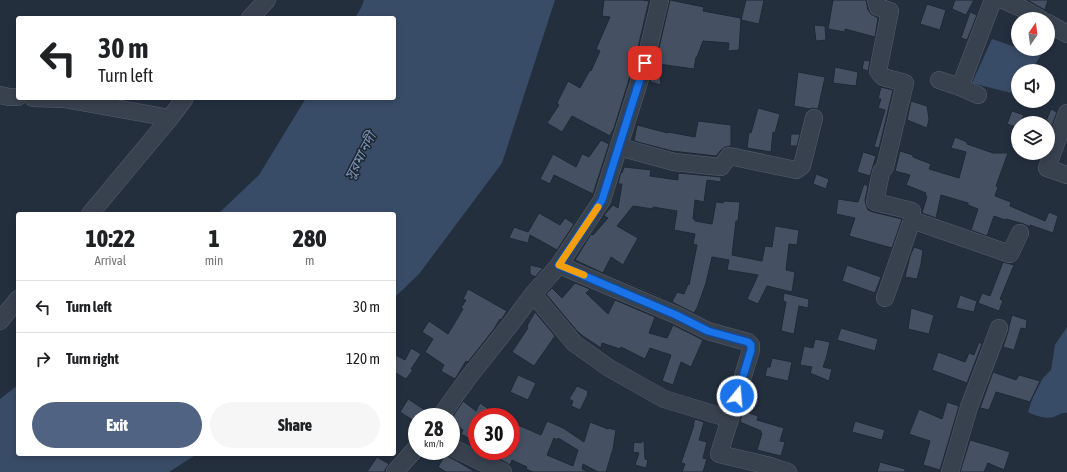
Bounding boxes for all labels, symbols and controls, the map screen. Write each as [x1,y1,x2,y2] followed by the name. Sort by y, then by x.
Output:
[1011,12,1055,56] north arrow
[1011,12,1055,160] map controls
[32,32,84,84] icon: left
[98,32,148,64] text: 30 m
[628,46,662,80] pin
[634,52,656,74] icon: arrive
[1011,64,1055,108] button: sound
[98,65,153,86] text: Turn left
[1011,116,1055,160] button: layers
[341,127,381,183] water label: সুরমা নদী
[85,225,135,252] text: 10:22
[208,225,220,252] text: 1
[293,225,327,252] text: 280
[94,253,126,268] text: Arrival
[205,253,223,268] text: min
[305,253,314,268] text: m
[32,296,54,318] icon: left
[66,298,112,315] text: Turn left
[353,298,380,315] text: 30 m
[32,348,54,370] icon: right
[66,350,119,367] text: Turn right
[346,350,380,367] text: 120 m
[716,375,758,417] position arrow
[32,402,202,448] button: Exit
[210,402,380,448] button: Share
[468,408,520,460] speed limit sign: 30
[425,417,443,440] text: 28
[424,438,444,449] text: km/h

